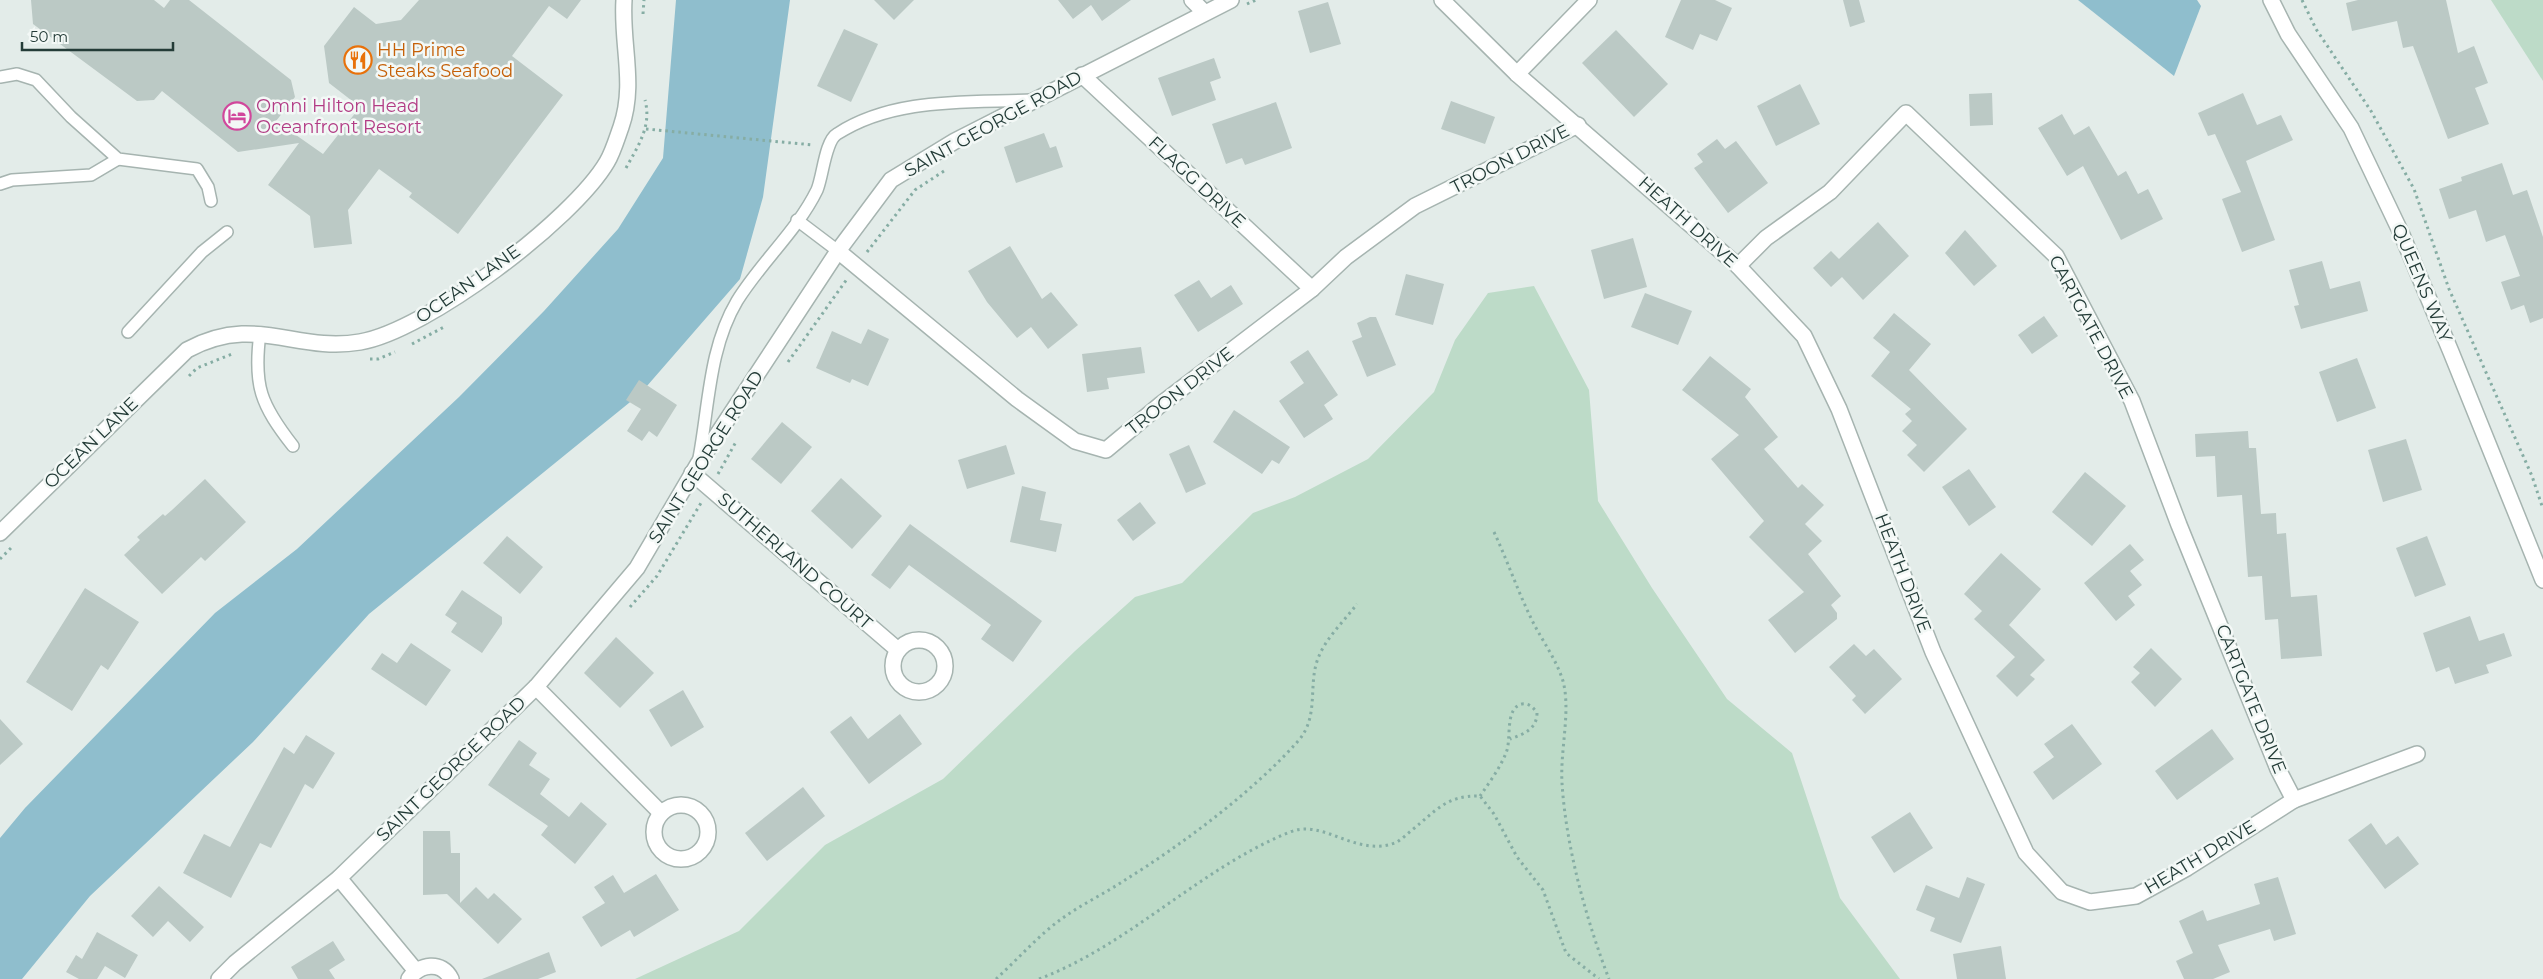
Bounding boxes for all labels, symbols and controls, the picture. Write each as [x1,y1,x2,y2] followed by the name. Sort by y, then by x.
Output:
[22,20,174,52] scale bar
[30,27,68,46] text: 50 m
[377,39,513,82] place label: HH Prime Steaks Seafood
[343,45,373,75] restaurant icon: HH Prime Steaks Seafood
[900,66,1086,182] street label: SAINT GEORGE ROAD
[256,95,422,138] place label: Omni Hilton Head Oceanfront Resort
[222,101,252,131] hotel icon: Omni Hilton Head Oceanfront Resort
[1447,120,1573,198] street label: TROON DRIVE
[1144,131,1250,233] street label: FLAGG DRIVE
[1634,172,1742,272] street label: HEATH DRIVE
[2387,220,2457,346] street label: QUEENS WAY
[412,240,524,328] street label: OCEAN LANE
[2044,252,2138,402] street label: CARTGATE DRIVE
[1122,342,1238,440] street label: TROON DRIVE
[644,367,768,547] street label: SAINT GEORGE ROAD
[39,393,143,493] street label: OCEAN LANE
[713,488,877,635] street label: SUTHERLAND COURT
[1870,510,1936,636] street label: HEATH DRIVE
[2211,621,2291,777] street label: CARTGATE DRIVE
[372,692,530,846] street label: SAINT GEORGE ROAD
[2140,815,2260,899] street label: HEATH DRIVE

